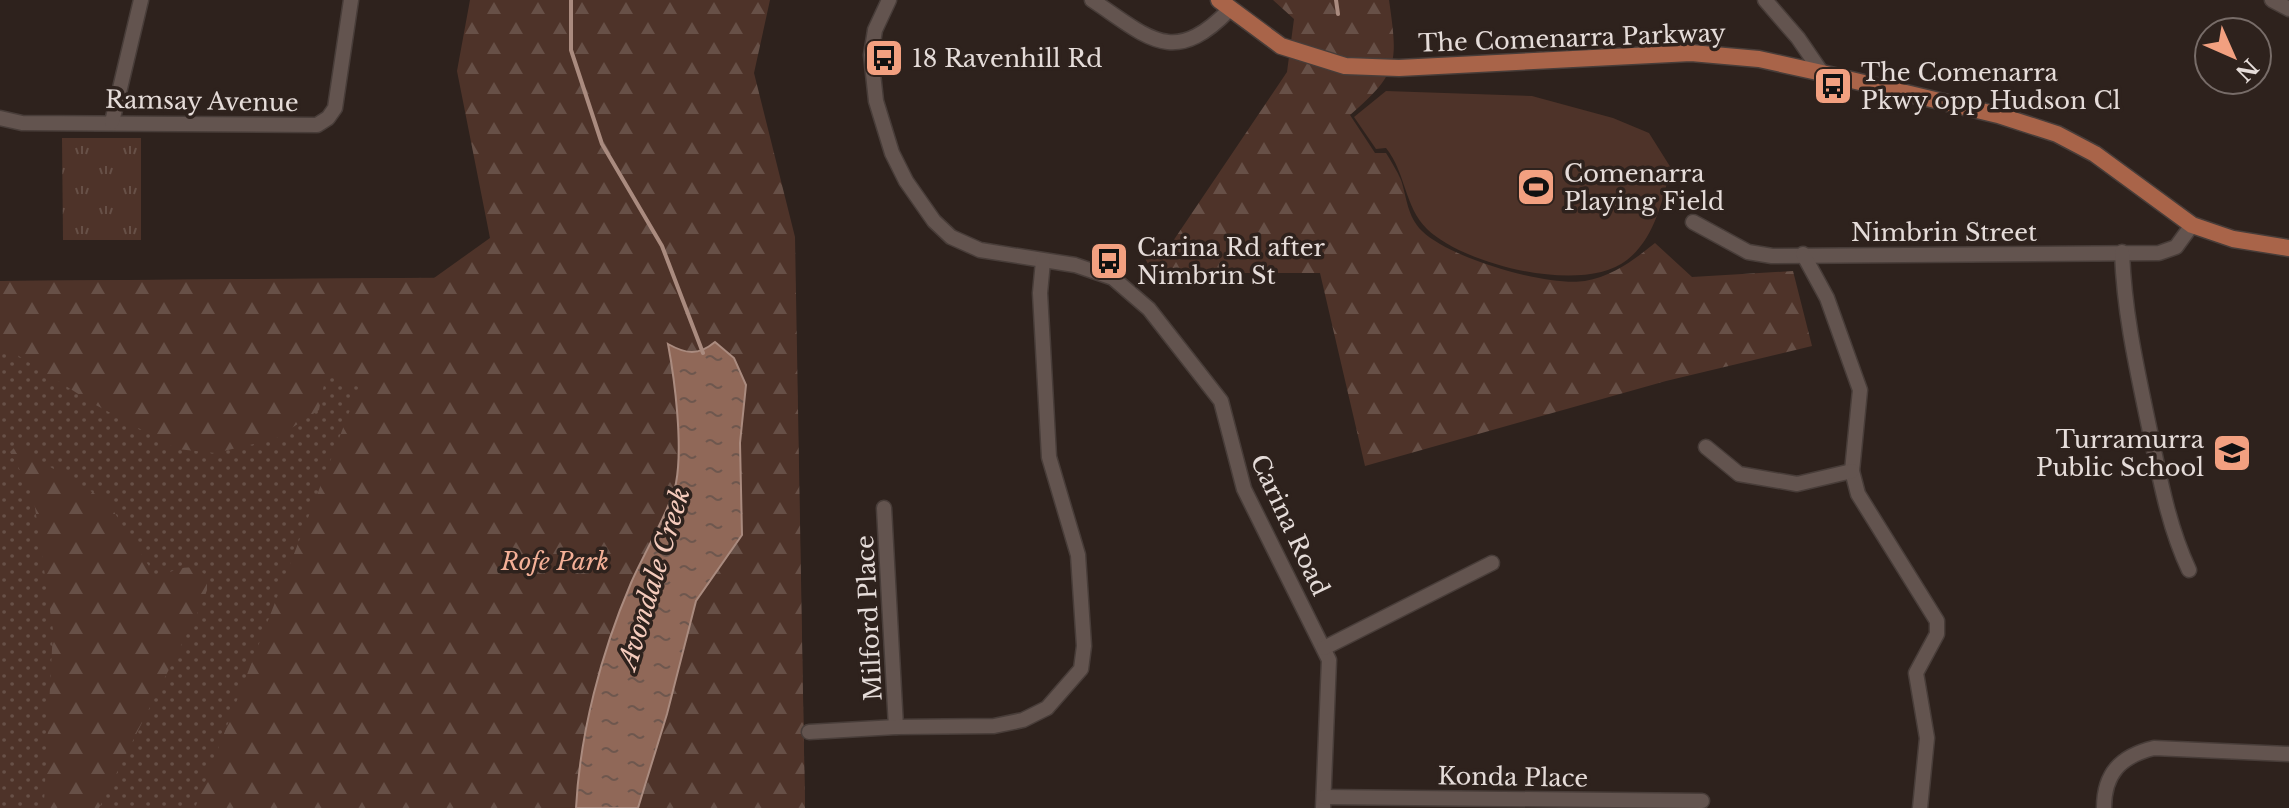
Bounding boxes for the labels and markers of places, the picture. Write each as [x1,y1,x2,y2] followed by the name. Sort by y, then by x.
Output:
[863,37,905,79] bus stop icon: 18 Ravenhill Rd
[912,44,1102,73] place label: 18 Ravenhill Rd
[1861,58,2121,115] place label: The Comenarra Pkwy opp Hudson Cl
[1812,65,1854,107] bus stop icon: The Comenarra Pkwy opp Hudson Cl
[1564,159,1724,216] place label: Comenarra Playing Field
[1515,166,1557,208] sports icon: Comenarra Playing Field
[1137,233,1325,290] place label: Carina Rd after Nimbrin St
[1088,240,1130,282] bus stop icon: Carina Rd after Nimbrin St
[2036,425,2205,482] place label: Turramurra Public School
[2211,432,2253,474] school or university icon: Turramurra Public School

